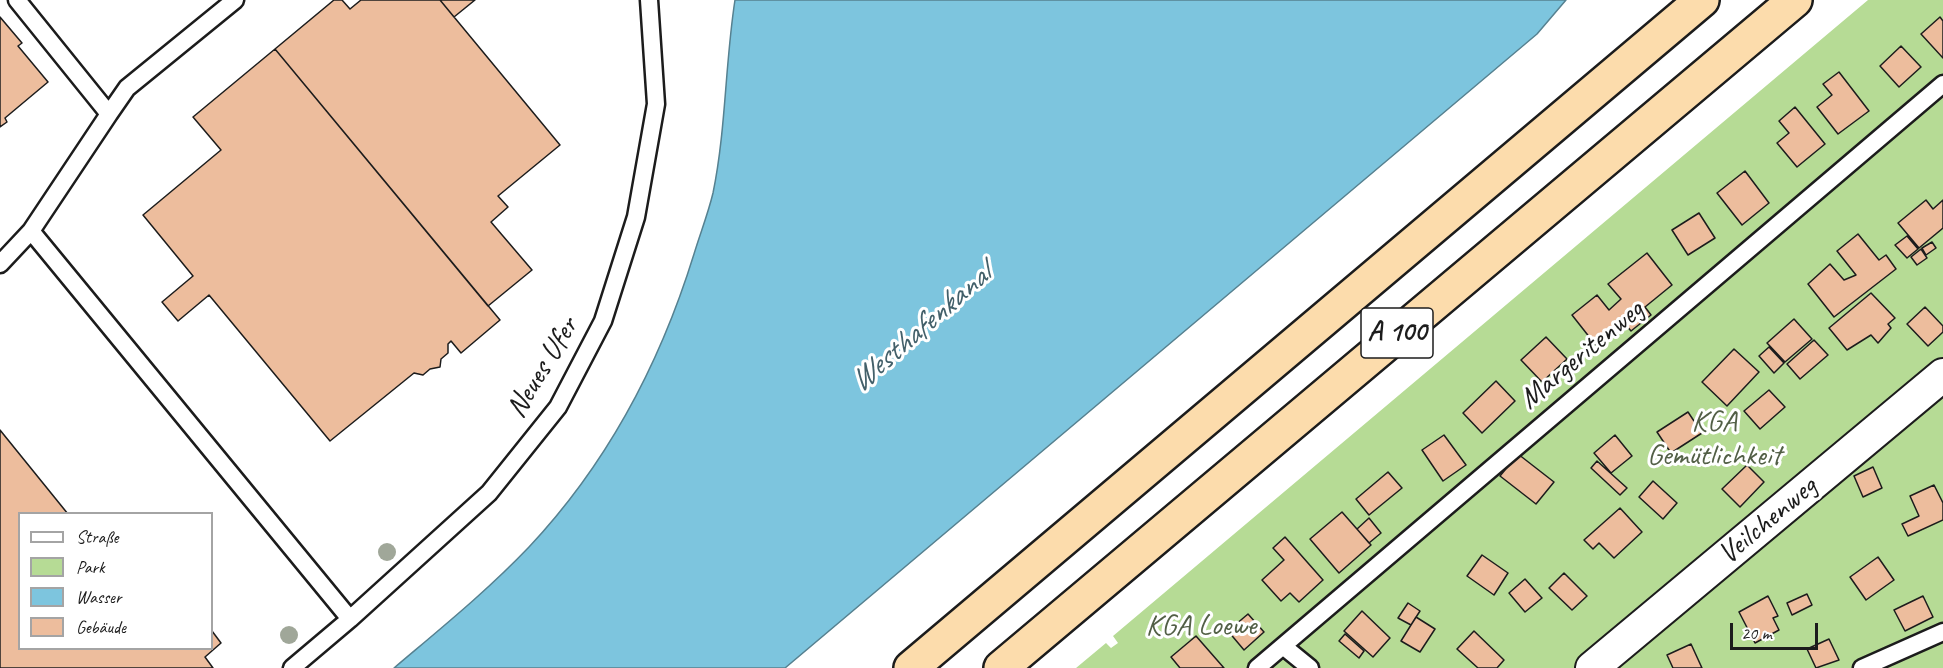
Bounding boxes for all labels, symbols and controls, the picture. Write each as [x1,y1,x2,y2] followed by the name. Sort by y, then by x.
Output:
[842,257,1000,401] water label: Westhafenkanal
[1512,293,1652,417] street label: Margeritenweg
[1361,308,1433,358] road number: A 100
[499,311,587,425] street label: Neues Ufer
[1647,404,1781,474] park label: KGA Gemütlichkeit
[1711,469,1825,573] street label: Veilchenweg
[18,512,213,650] legend
[76,526,118,548] text: Straße
[76,556,105,578] text: Park
[76,586,121,608] text: Wasser
[1146,608,1256,644] park label: KGA Loewe
[1733,611,1822,649] scale bar
[76,616,126,638] text: Gebäude
[1741,622,1772,644] text: 20 m

